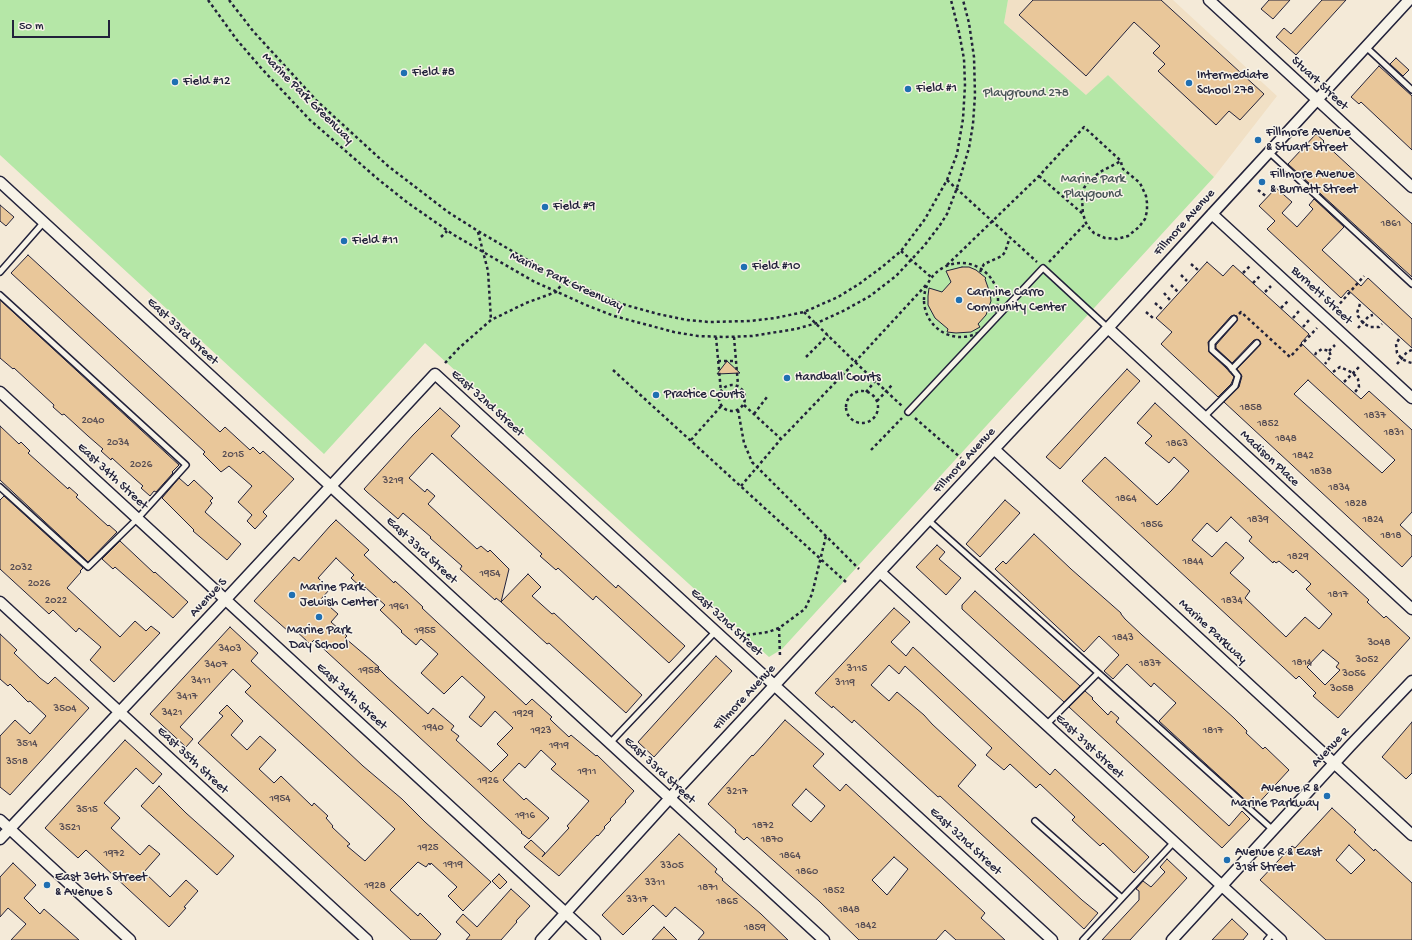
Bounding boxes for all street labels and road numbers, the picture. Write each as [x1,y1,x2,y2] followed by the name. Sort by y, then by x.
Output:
[258,50,356,148] street label: Marine Park Greenway
[1287,54,1351,114] street label: Stuart Street
[1151,186,1219,260] street label: Fillmore Avenue
[507,249,625,315] street label: Marine Park Greenway
[1287,263,1355,329] street label: Burnett Street
[143,295,221,369] street label: East 33rd Street
[447,367,527,441] street label: East 32nd Street
[930,425,1000,497] street label: Fillmore Avenue
[1236,427,1302,491] street label: Madison Place
[73,440,151,514] street label: East 34th Street
[382,514,460,588] street label: East 33rd Street
[187,575,231,621] street label: Avenue S
[687,586,765,660] street label: East 32nd Street
[1174,596,1250,668] street label: Marine Parkway
[312,660,390,734] street label: East 34th Street
[710,662,780,734] street label: Fillmore Avenue
[1051,711,1127,783] street label: East 31st Street
[153,724,231,798] street label: East 35th Street
[1309,725,1353,771] street label: Avenue R
[620,734,698,808] street label: East 33rd Street
[926,805,1004,879] street label: East 32nd Street

